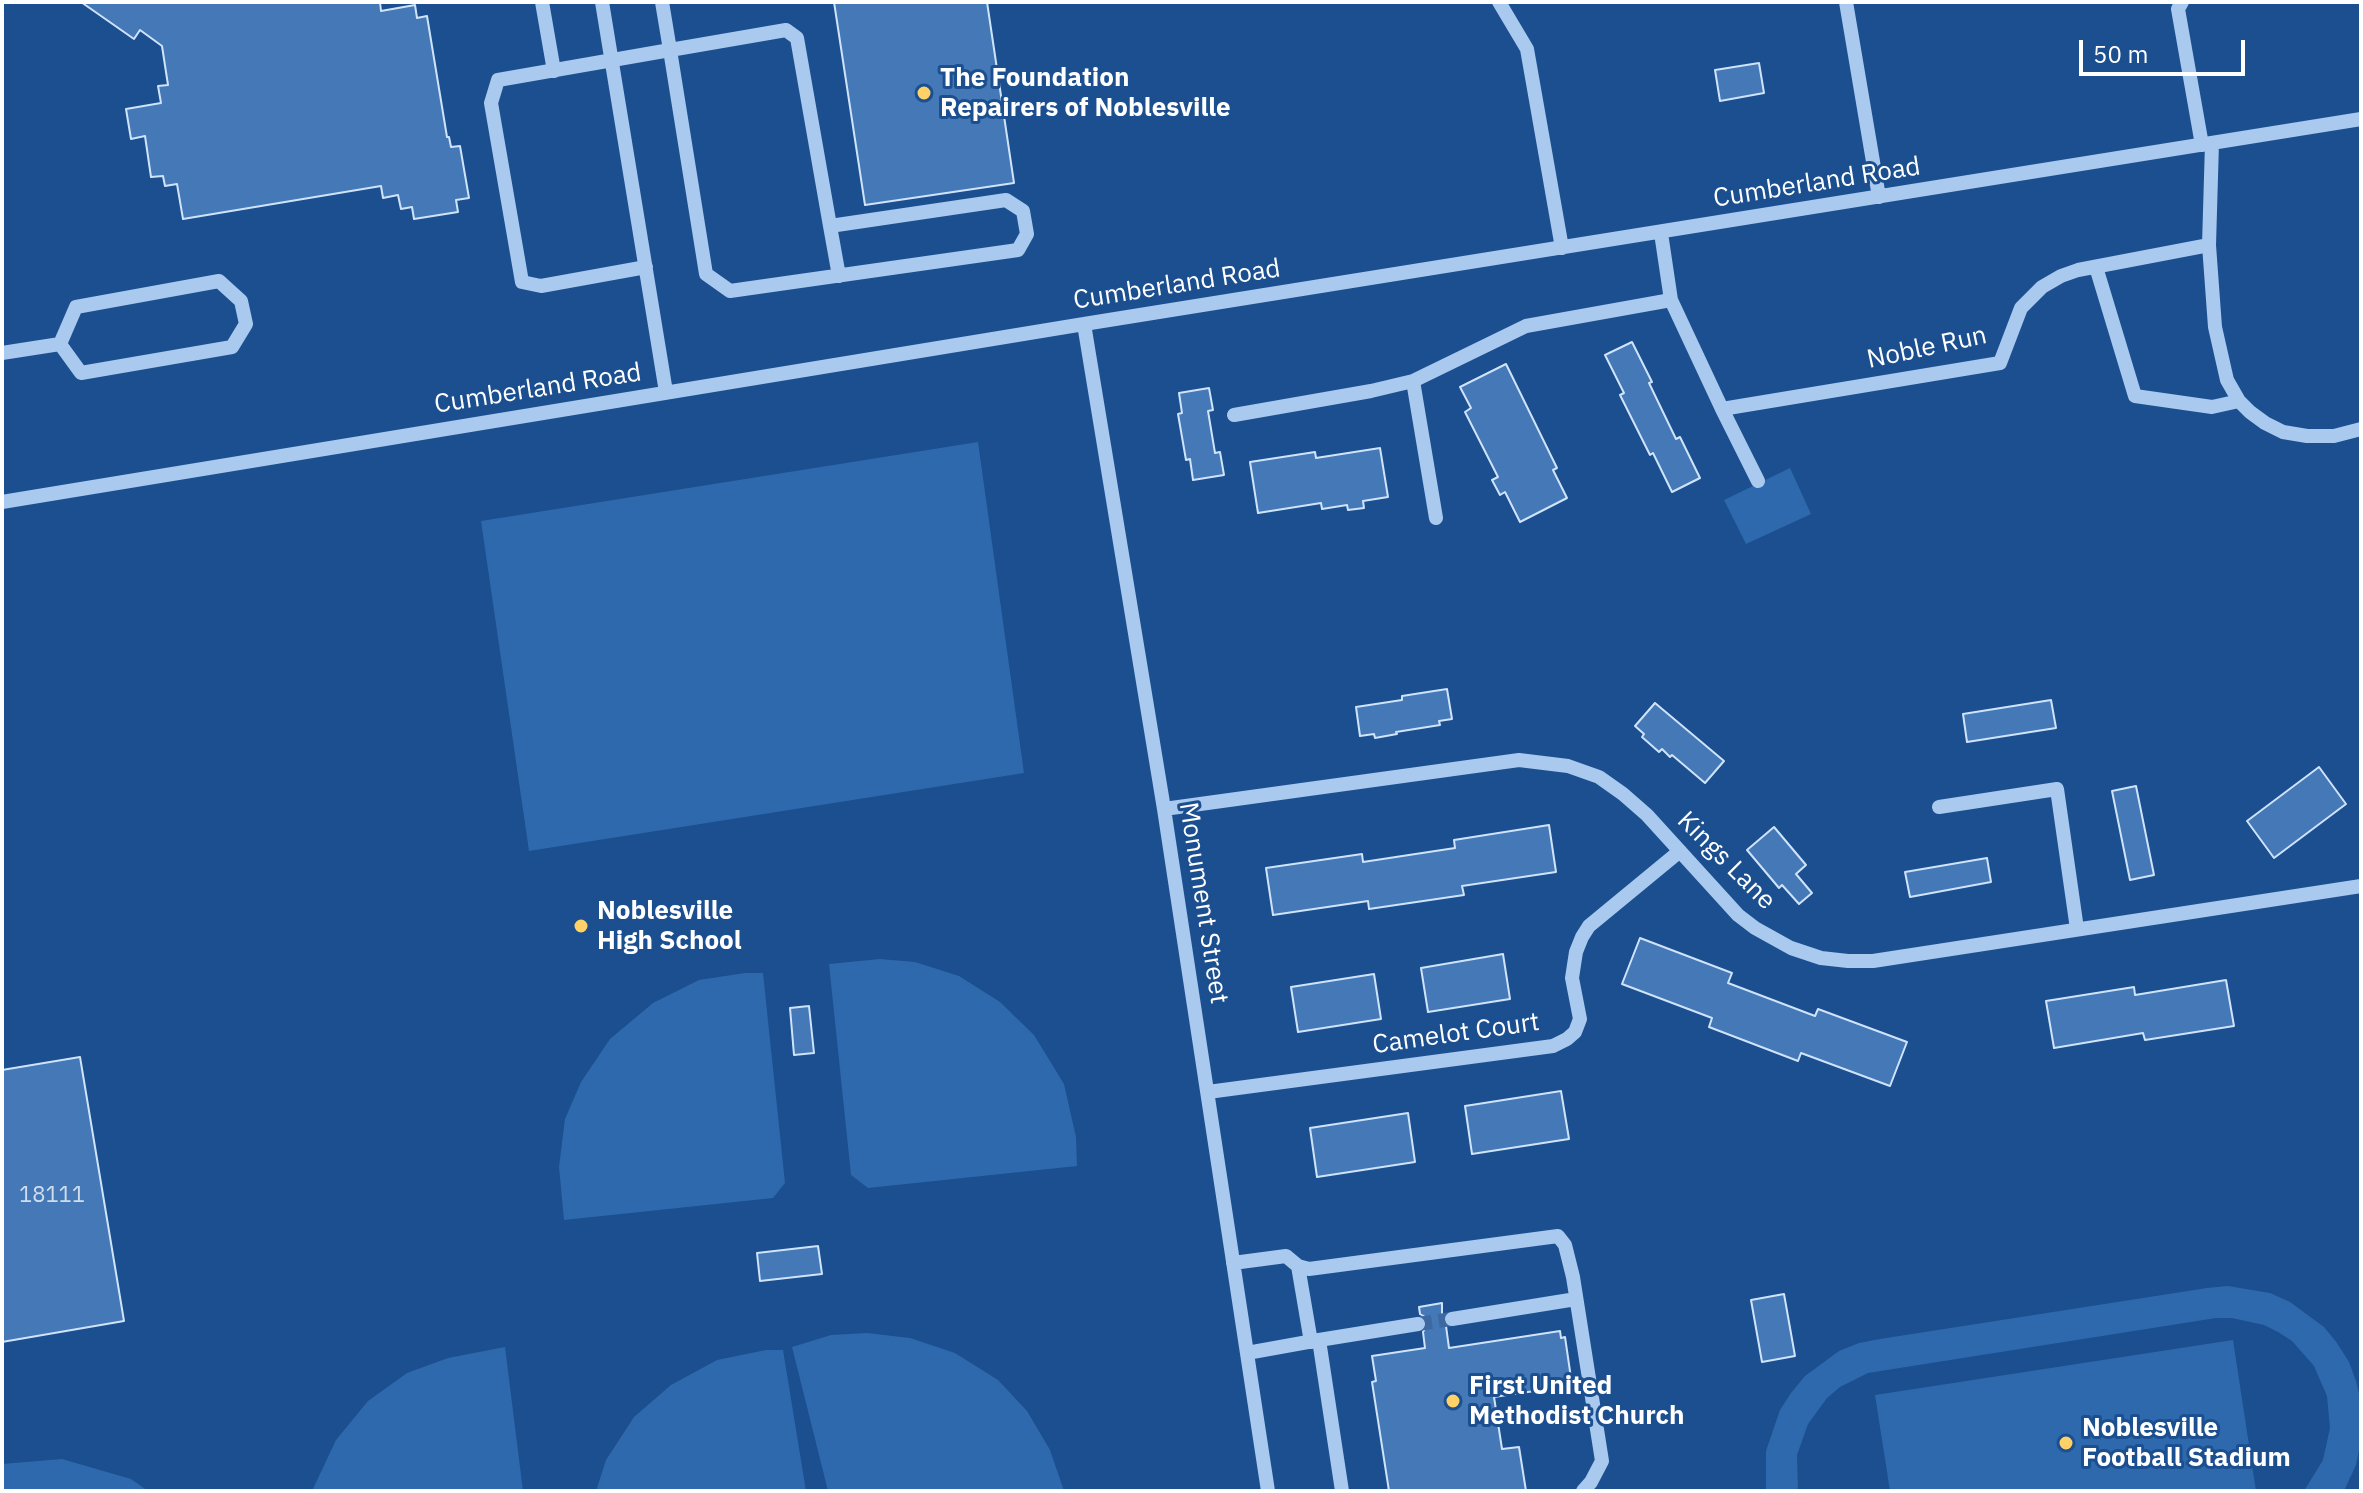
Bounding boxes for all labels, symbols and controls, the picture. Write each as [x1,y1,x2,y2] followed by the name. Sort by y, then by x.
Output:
[2083,24,2249,74] scale bar
[2093,38,2148,70] text: 50 m
[940,62,1231,124] place label: The Foundation Repairers of Noblesville
[915,84,933,102] marker: The Foundation Repairers of Noblesville
[1711,151,1923,215] street label: Cumberland Road
[1071,253,1283,317] street label: Cumberland Road
[1864,320,1990,376] street label: Noble Run
[432,357,644,421] street label: Cumberland Road
[1172,800,1234,1006] street label: Monument Street
[1670,805,1782,917] street label: Kings Lane
[597,895,742,956] place label: Noblesville High School
[572,917,590,935] marker: Noblesville High School
[1371,1007,1541,1061] street label: Camelot Court
[19,1183,85,1209] house number: 18111
[1469,1370,1684,1432] place label: First United Methodist Church
[1444,1392,1462,1410] marker: First United Methodist Church
[2082,1412,2291,1474] place label: Noblesville Football Stadium
[2057,1434,2075,1452] marker: Noblesville Football Stadium

